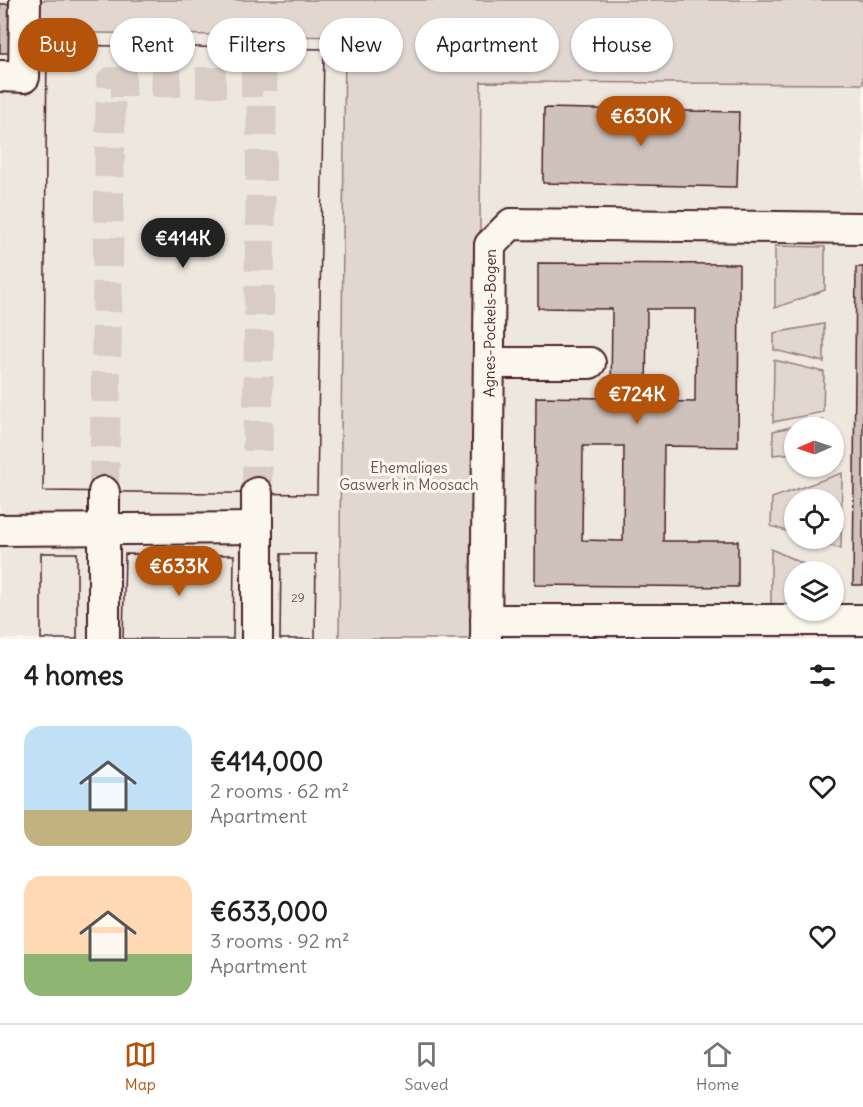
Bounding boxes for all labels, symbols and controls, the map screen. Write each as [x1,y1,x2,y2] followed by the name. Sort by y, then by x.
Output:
[18,18,98,72] chip: Buy
[110,18,195,72] chip: Rent
[207,18,307,72] chip: Filters
[319,18,403,72] chip: New
[415,18,559,72] chip: Apartment
[571,18,673,72] chip: House
[599,96,683,147] pin: €630K
[610,103,672,128] text: €630K
[141,218,225,269] pin: €414K
[155,225,211,250] text: €414K
[479,248,499,397] street label: Agnes-Pockels-Bogen
[595,374,679,425] pin: €724K
[608,381,666,406] text: €724K
[784,417,844,477] north arrow
[784,417,844,621] map controls
[339,458,479,494] park label: Ehemaliges Gaswerk in Moosach
[784,489,844,549] button: locate
[137,546,221,597] pin: €633K
[149,553,209,578] text: €633K
[784,561,844,621] button: layers
[291,590,305,605] house number: 29
[24,659,123,692] text: 4 homes
[806,659,839,692] icon: filters
[210,745,323,778] text: €414,000
[72,750,144,822] icon: home
[806,770,839,803] icon: heart
[210,778,349,803] text: 2 rooms · 62 m²
[210,803,307,828] text: Apartment
[210,895,328,928] text: €633,000
[72,900,144,972] icon: home
[806,920,839,953] icon: heart
[210,928,349,953] text: 3 rooms · 92 m²
[210,953,307,978] text: Apartment
[124,1038,157,1094] tab: Map
[405,1038,448,1094] tab: Saved
[696,1038,739,1094] tab: Home

